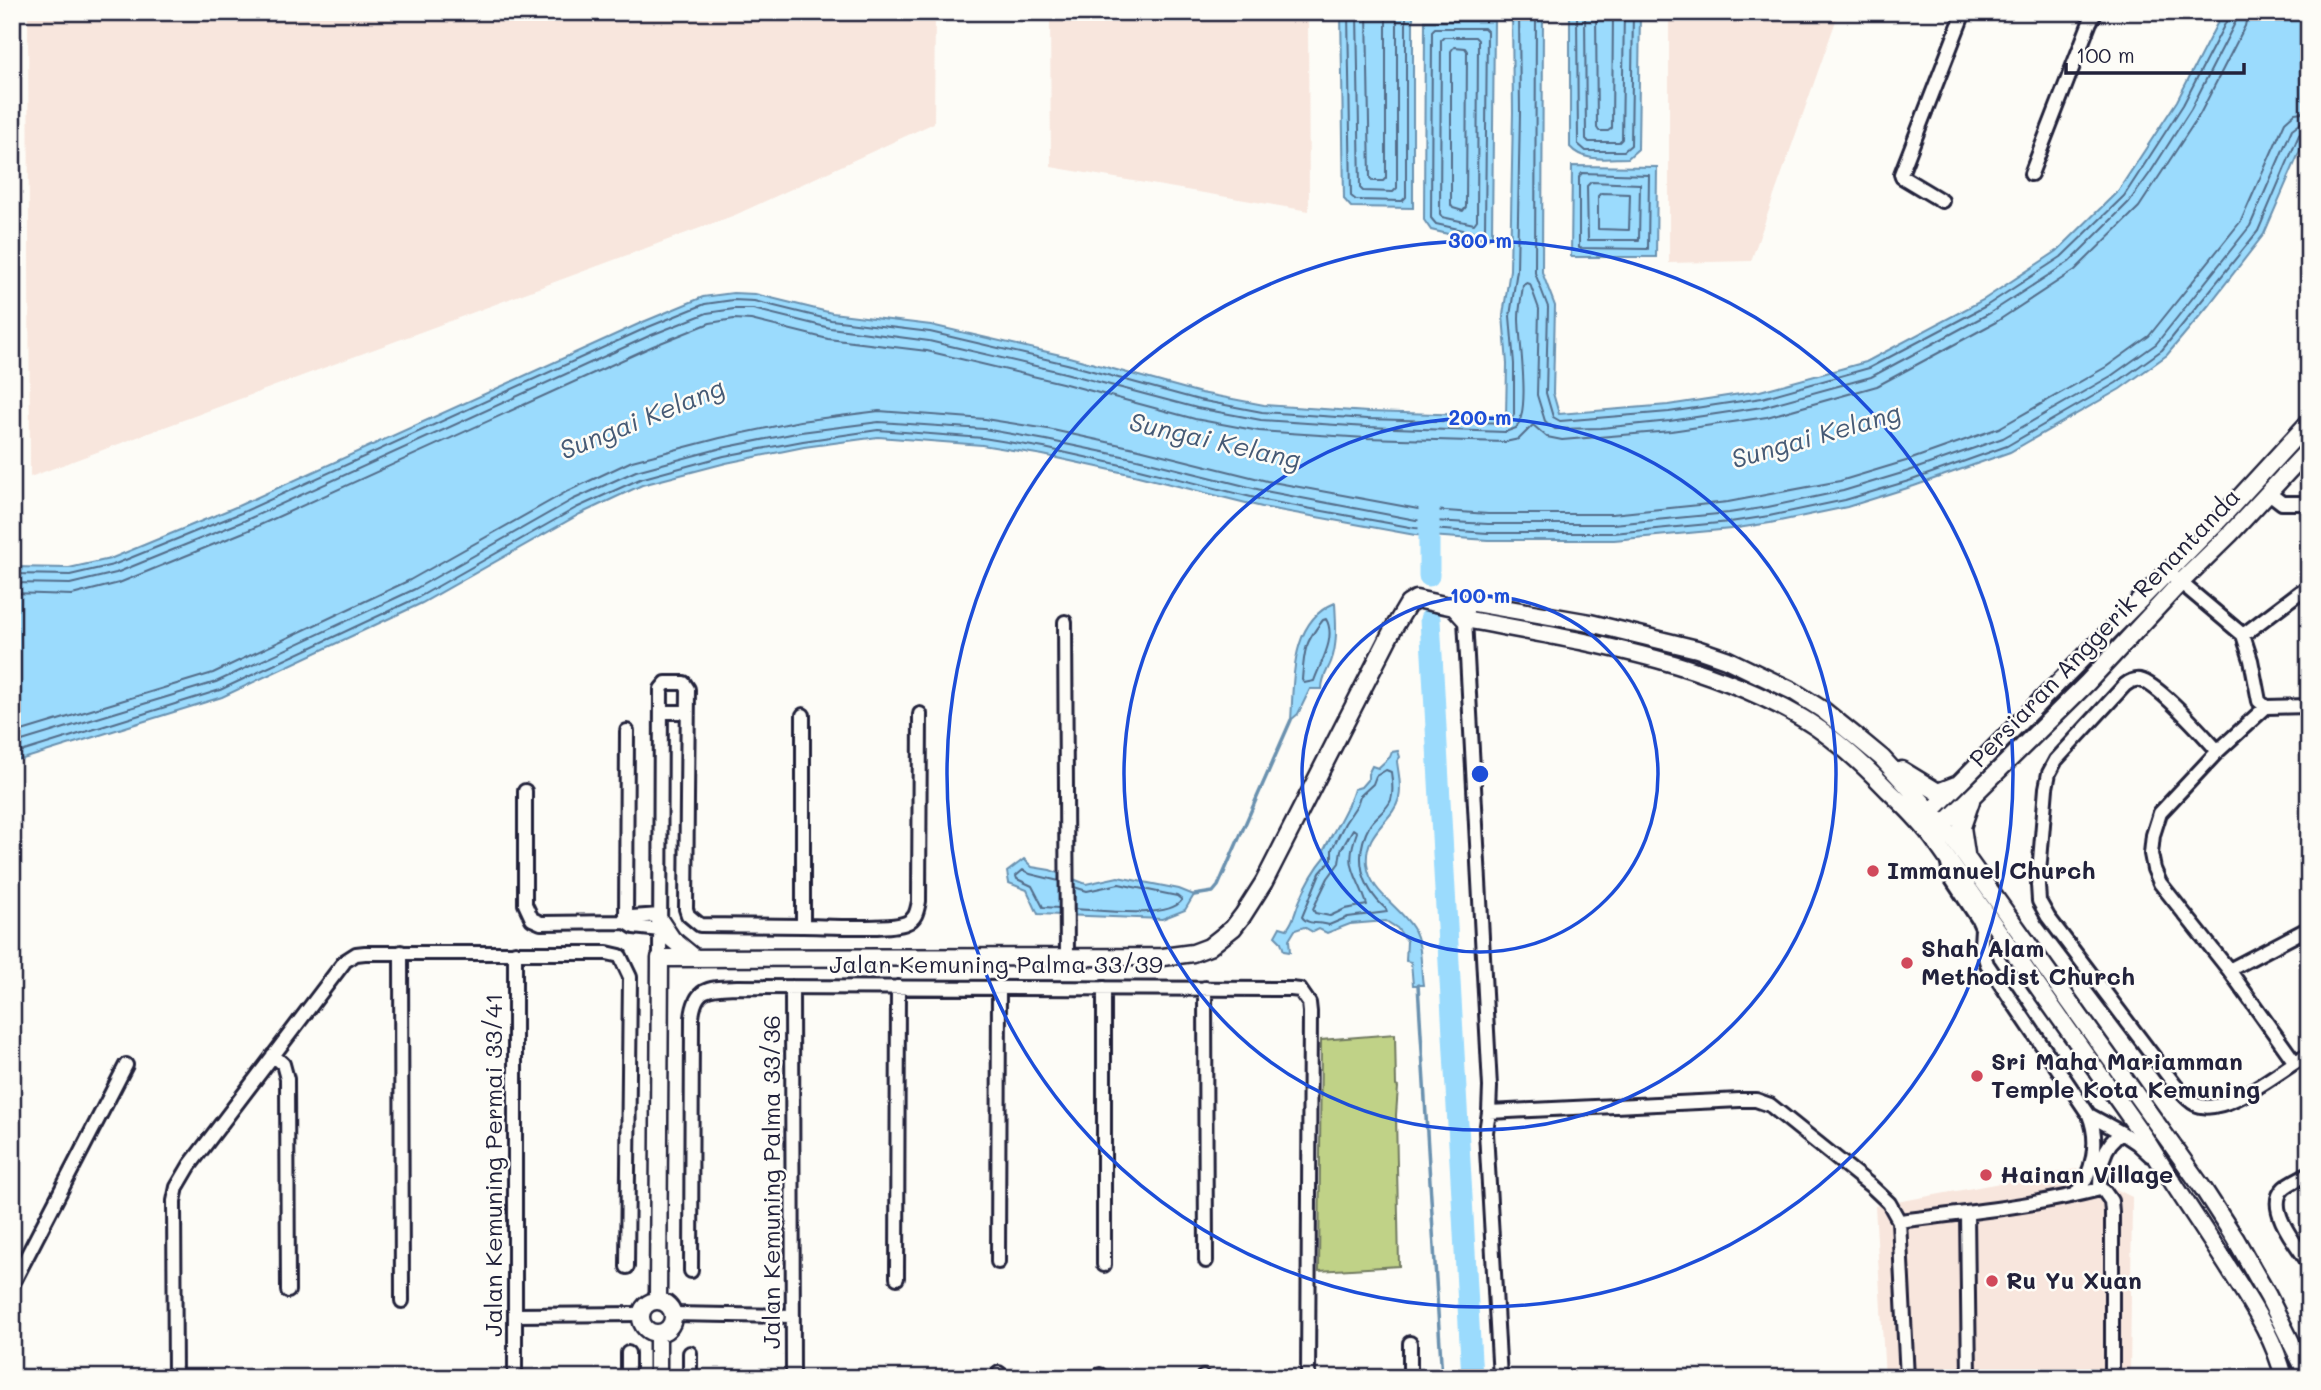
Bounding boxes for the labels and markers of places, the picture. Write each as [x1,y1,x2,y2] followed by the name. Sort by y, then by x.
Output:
[1468,762,1492,786] centre of rings
[1887,854,2095,885] place label: Immanuel Church
[1865,863,1881,879] marker: Immanuel Church
[1921,932,2135,991] place label: Shah Alam Methodist Church
[1899,955,1915,971] marker: Shah Alam Methodist Church
[1991,1045,2260,1104] place label: Sri Maha Mariamman Temple Kota Kemuning
[1969,1068,1985,1084] marker: Sri Maha Mariamman Temple Kota Kemuning
[2000,1158,2173,1189] place label: Hainan Village
[1978,1167,1994,1183] marker: Hainan Village
[2006,1264,2142,1295] place label: Ru Yu Xuan
[1984,1273,2000,1289] marker: Ru Yu Xuan

